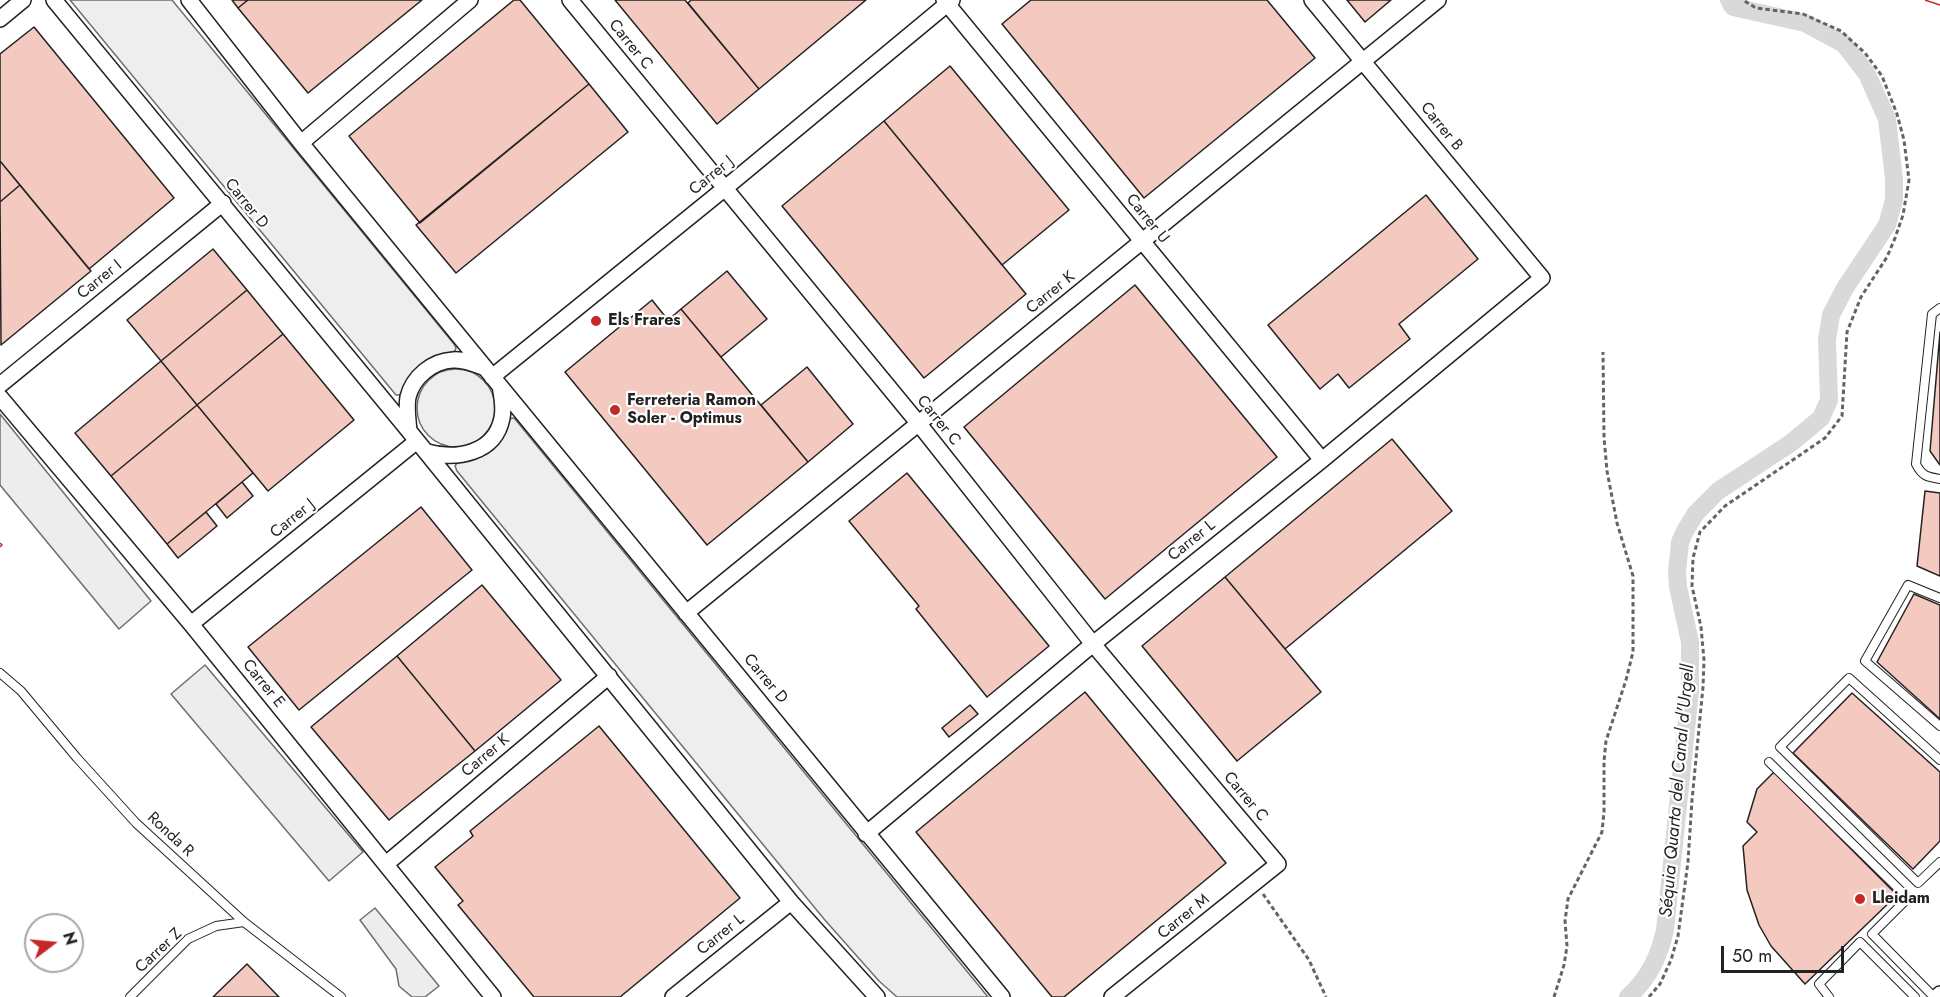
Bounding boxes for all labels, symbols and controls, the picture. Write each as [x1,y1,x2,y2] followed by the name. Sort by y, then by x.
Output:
[604,16,656,74] street label: Carrer C
[1416,99,1466,155] street label: Carrer B
[686,152,738,200] street label: Carrer J
[220,175,272,233] street label: Carrer D
[1121,190,1173,248] street label: Carrer U
[74,256,126,304] street label: Carrer I
[1023,268,1079,318] street label: Carrer K
[608,311,681,331] place label: Els Frares
[589,314,603,328] marker: Els Frares
[627,391,756,429] place label: Ferreteria Ramon Soler - Optimus
[912,392,964,450] street label: Carrer C
[608,403,622,417] marker: Ferreteria Ramon Soler - Optimus
[267,495,319,543] street label: Carrer J
[1165,516,1219,566] street label: Carrer L
[739,650,791,708] street label: Carrer D
[238,656,288,712] street label: Carrer E
[1656,664,1700,918] water label: Séquia Quarta del Canal d'Urgell
[458,730,514,782] street label: Carrer K
[1219,768,1271,826] street label: Carrer C
[143,809,197,861] street label: Ronda R
[1872,889,1930,909] place label: Lleidam
[1154,890,1214,944] street label: Carrer M
[1853,892,1867,906] marker: Lleidam
[694,910,748,960] street label: Carrer L
[24,913,84,973] north arrow
[132,925,186,977] street label: Carrer Z
[57,929,83,948] text: N
[1724,934,1847,972] scale bar
[1732,943,1772,969] text: 50 m

